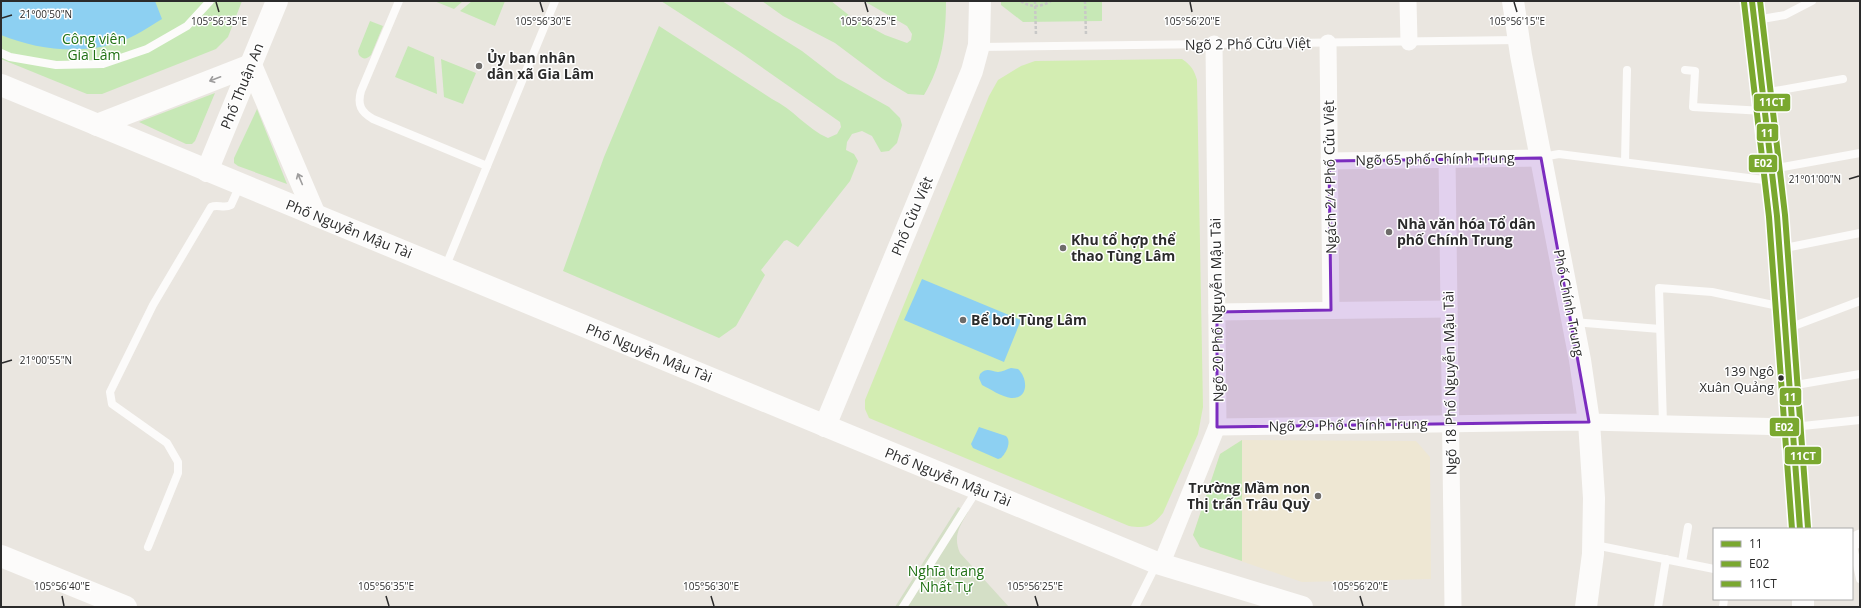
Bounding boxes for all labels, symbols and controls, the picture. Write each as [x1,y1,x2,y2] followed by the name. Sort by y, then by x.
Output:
[20,7,72,21] text: 21°00'50"N
[191,14,247,28] text: 105°56'35"E
[515,14,571,28] text: 105°56'30"E
[840,14,896,28] text: 105°56'25"E
[1164,14,1220,28] text: 105°56'20"E
[1489,14,1545,28] text: 105°56'15"E
[62,29,126,64] park label: Công viên Gia Lâm
[1185,33,1311,54] street label: Ngõ 2 Phố Cửu Việt
[216,40,267,132] street label: Phố Thuận An
[487,48,594,83] place label: Ủy ban nhân dân xã Gia Lâm
[474,61,484,71] marker: Ủy ban nhân dân xã Gia Lâm
[209,75,221,83] one-way arrow
[1753,93,1791,112] line badge: 11CT
[1759,94,1786,109] text: 11CT
[1319,100,1340,254] street label: Ngách 2/4 Phố Cửu Việt
[1756,123,1779,142] line badge: 11
[1761,125,1773,140] text: 11
[1355,148,1515,169] street label: Ngõ 65 phố Chính Trung
[1748,154,1778,173] line badge: E02
[1754,155,1772,170] text: E02
[1789,172,1841,186] text: 21°01'00"N
[886,173,937,258] street label: Phố Cửu Việt
[296,174,303,186] one-way arrow
[283,195,415,263] street label: Phố Nguyễn Mậu Tài
[1397,214,1536,249] place label: Nhà văn hóa Tổ dân phố Chính Trung
[1205,218,1228,402] street label: Ngõ 20 Phố Nguyễn Mậu Tài
[1384,227,1394,237] marker: Nhà văn hóa Tổ dân phố Chính Trung
[1071,230,1176,265] place label: Khu tổ hợp thể thao Tùng Lâm
[1058,243,1068,253] marker: Khu tổ hợp thể thao Tùng Lâm
[1550,248,1589,359] street label: Phố Chính Trung
[1438,291,1461,475] street label: Ngõ 18 Phố Nguyễn Mậu Tài
[971,310,1087,329] place label: Bể bơi Tùng Lâm
[958,315,968,325] marker: Bể bơi Tùng Lâm
[583,319,715,387] street label: Phố Nguyễn Mậu Tài
[20,353,72,367] text: 21°00'55"N
[1700,362,1774,396] place label: 139 Ngô Xuân Quảng
[1776,373,1786,383] marker: 139 Ngô Xuân Quảng
[1779,387,1802,406] line badge: 11
[1784,389,1796,404] text: 11
[1268,414,1428,435] street label: Ngõ 29 Phố Chính Trung
[1769,417,1800,437] line badge: E02
[1775,419,1793,434] text: E02
[882,443,1014,511] street label: Phố Nguyễn Mậu Tài
[1784,446,1822,465] line badge: 11CT
[1790,448,1817,463] text: 11CT
[1187,478,1310,513] place label: Trường Mầm non Thị trấn Trâu Quỳ
[1313,491,1323,501] marker: Trường Mầm non Thị trấn Trâu Quỳ
[1713,528,1853,600] legend
[1749,535,1763,552] text: 11
[1749,555,1770,572] text: E02
[908,561,985,596] park label: Nghĩa trang Nhất Tự
[1749,575,1777,592] text: 11CT
[34,579,90,593] text: 105°56'40"E
[358,579,414,593] text: 105°56'35"E
[683,579,739,593] text: 105°56'30"E
[1007,579,1063,593] text: 105°56'25"E
[1332,579,1388,593] text: 105°56'20"E

